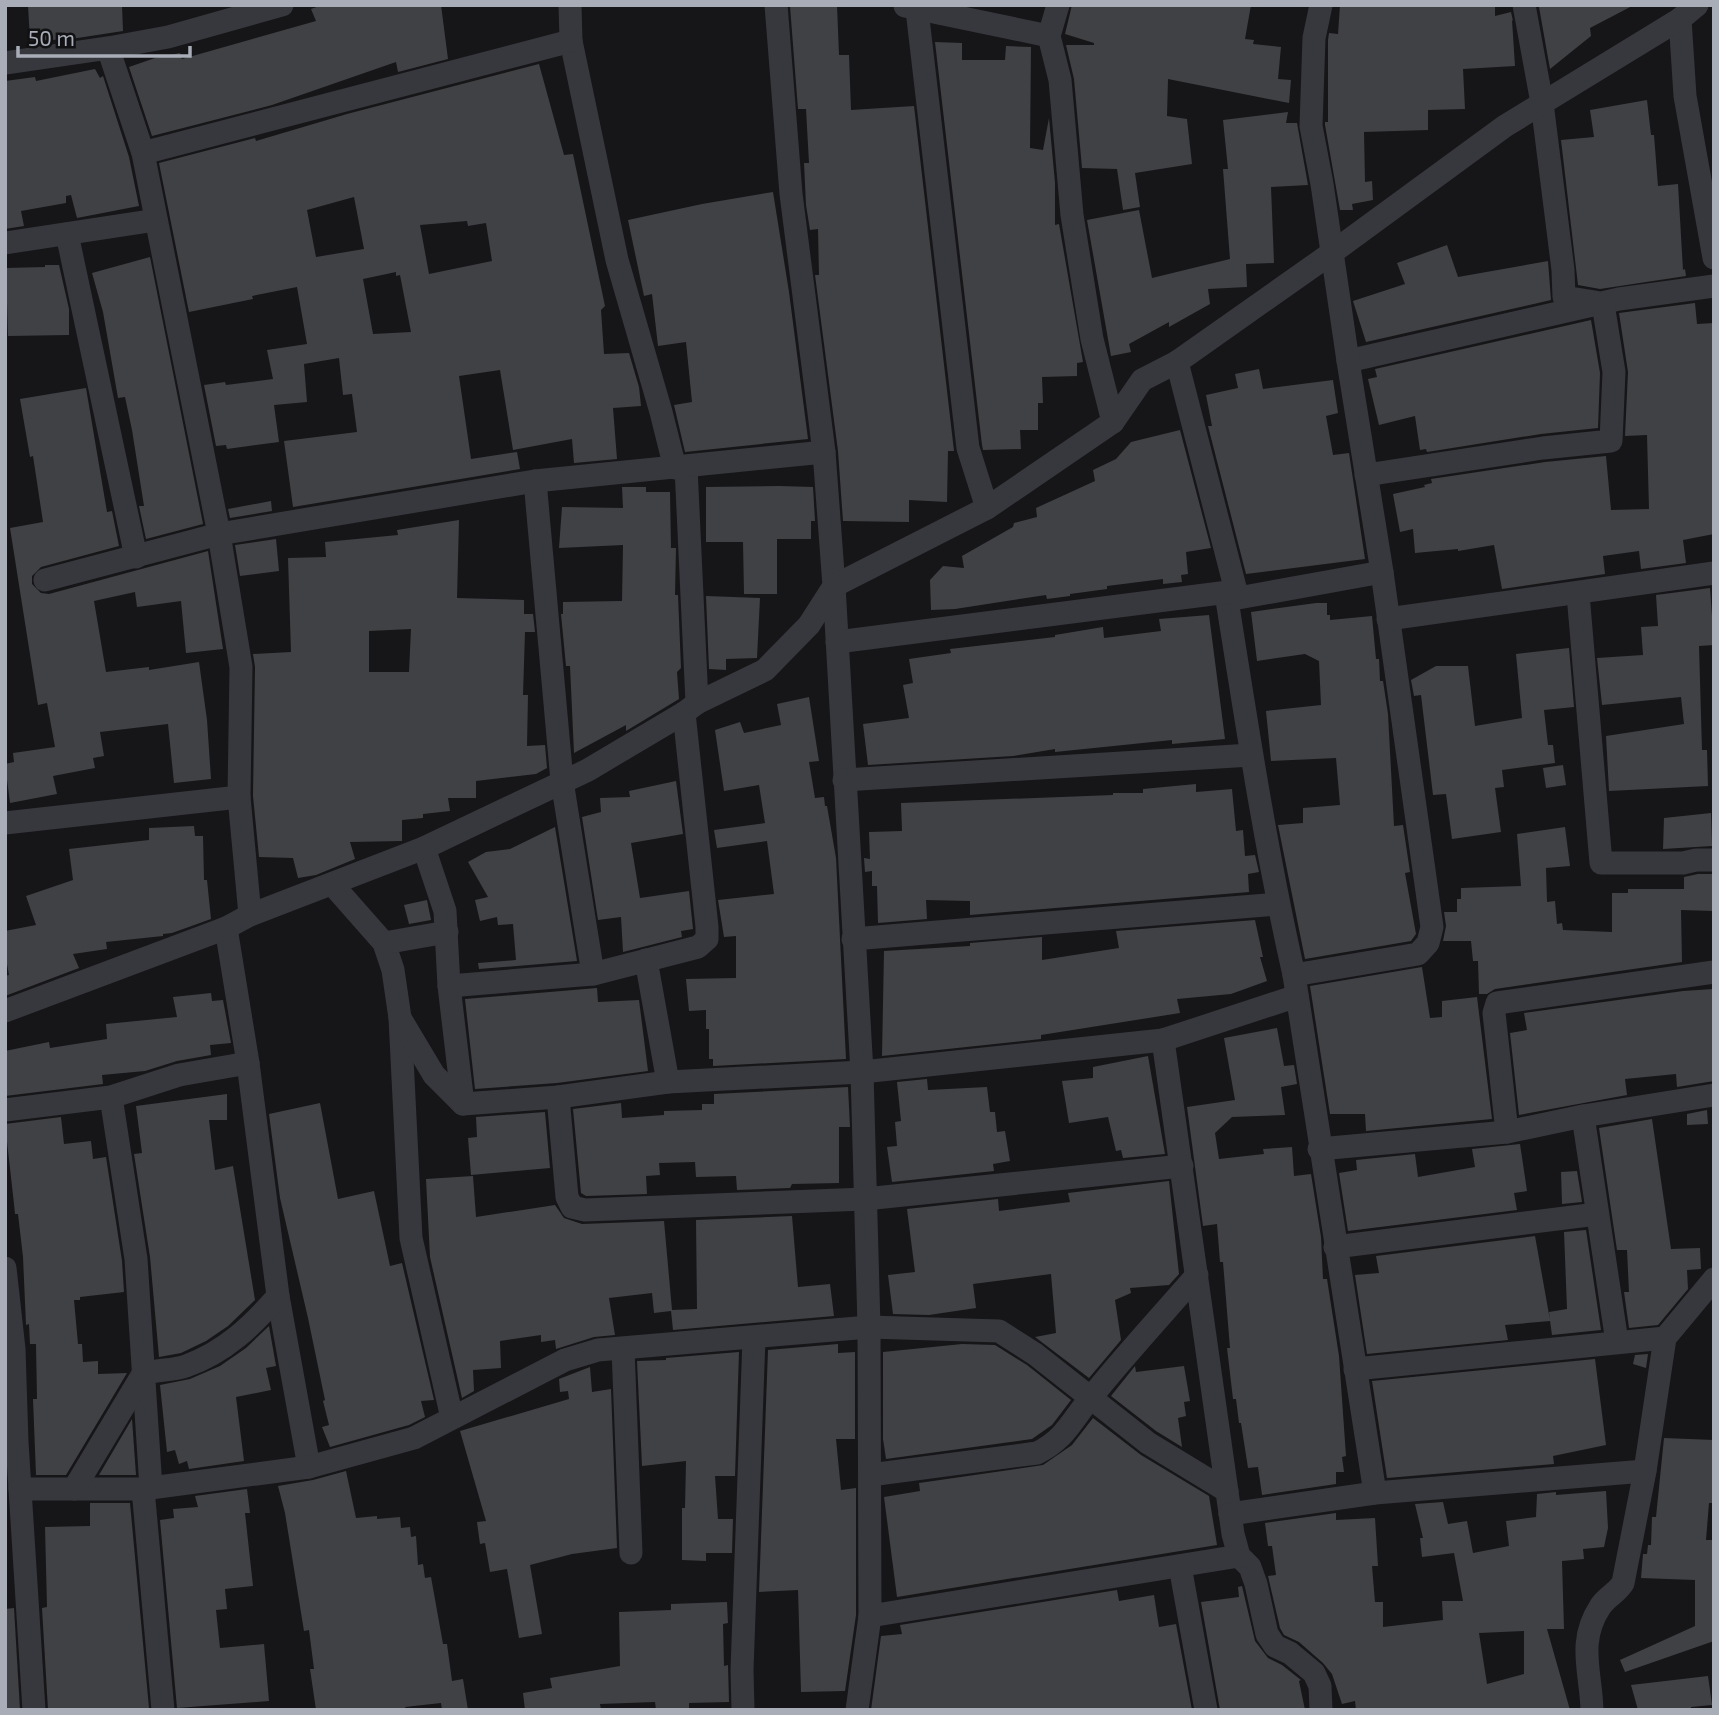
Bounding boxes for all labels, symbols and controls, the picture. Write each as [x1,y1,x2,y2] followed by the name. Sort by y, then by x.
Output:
[18,14,189,58] scale bar
[28,25,75,50] text: 50 m

